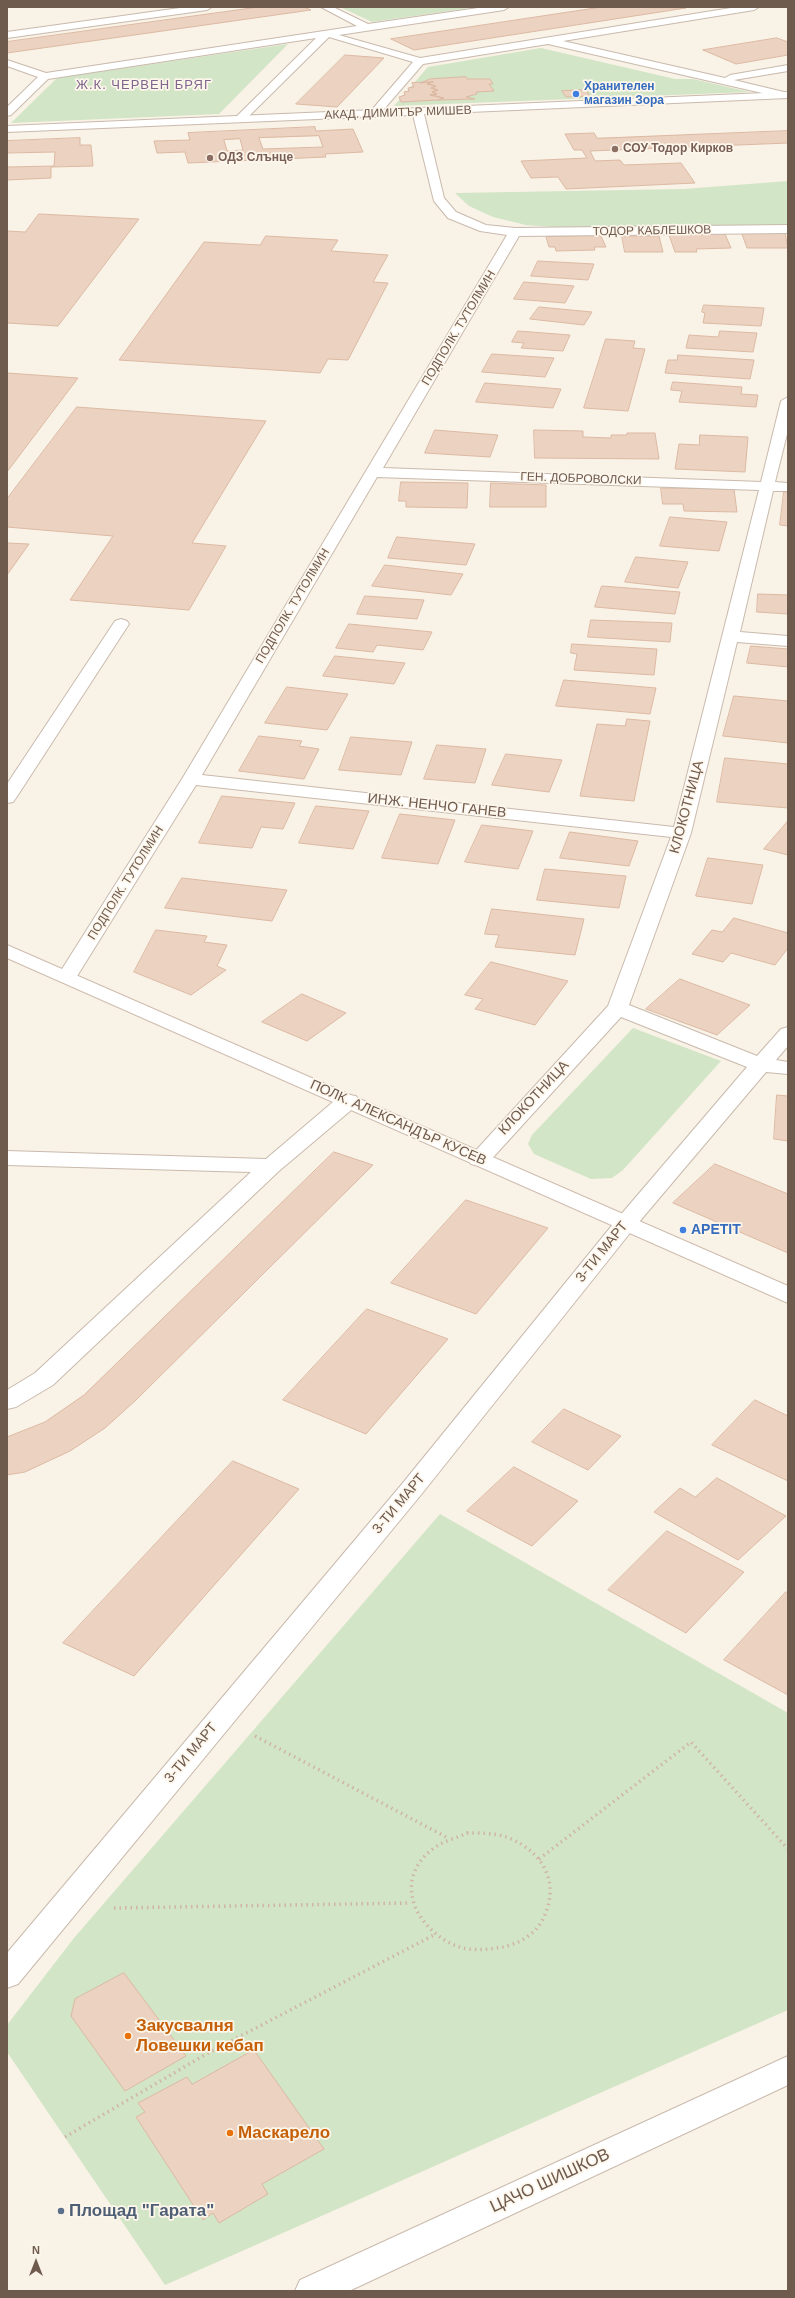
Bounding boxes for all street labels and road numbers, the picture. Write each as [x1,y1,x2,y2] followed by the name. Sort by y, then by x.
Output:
[324,103,472,123] street label: АКАД. ДИМИТЪР МИШЕВ
[593,223,711,239] street label: ТОДОР КАБЛЕШКОВ
[419,268,499,388] street label: ПОДПОЛК. ТУТОЛМИН
[520,470,642,488] street label: ГЕН. ДОБРОВОЛСКИ
[253,546,333,666] street label: ПОДПОЛК. ТУТОЛМИН
[667,759,707,855] street label: КЛОКОТНИЦА
[367,790,507,822] street label: ИНЖ. НЕНЧО ГАНЕВ
[85,824,167,942] street label: ПОДПОЛК. ТУТОЛМИН
[495,1057,573,1139] street label: КЛОКОТНИЦА
[307,1076,489,1170] street label: ПОЛК. АЛЕКСАНДЪР КУСЕВ
[572,1218,632,1286] street label: 3-ТИ МАРТ
[369,1471,429,1537] street label: 3-ТИ МАРТ
[161,1720,221,1786] street label: 3-ТИ МАРТ
[487,2144,613,2218] street label: ЦАЧО ШИШКОВ

